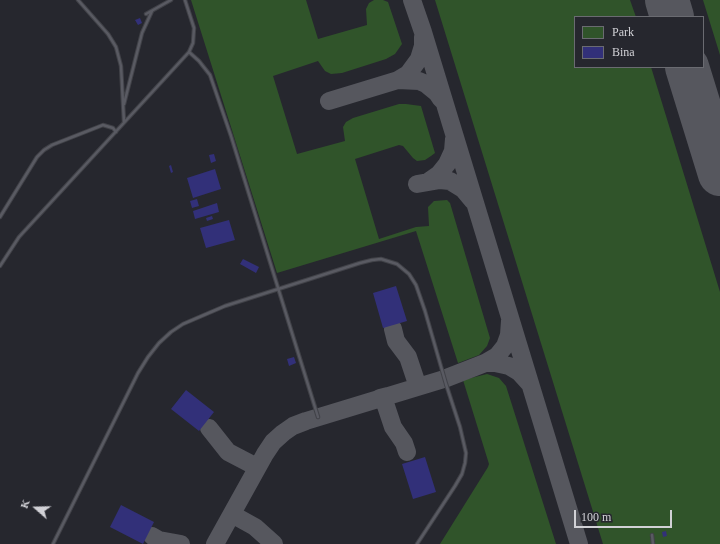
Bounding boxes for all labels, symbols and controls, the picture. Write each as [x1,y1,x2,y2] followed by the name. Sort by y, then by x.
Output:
[574,16,704,68] legend
[612,25,634,39] text: Park
[612,45,635,59] text: Bina
[16,488,56,528] north arrow
[18,498,32,510] text: K
[576,502,674,528] scale bar
[581,510,611,524] text: 100 m

